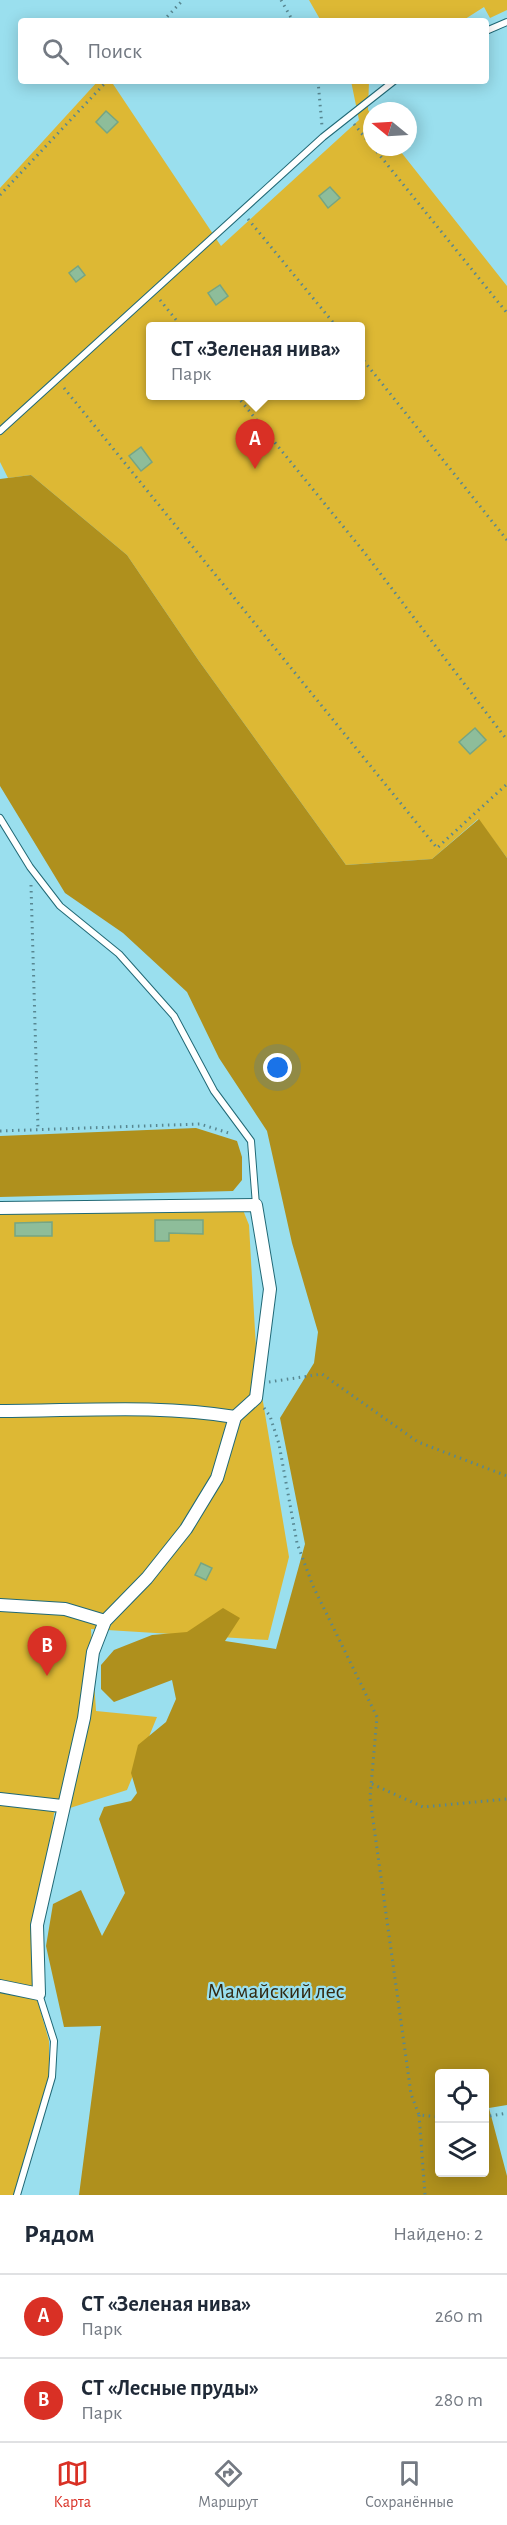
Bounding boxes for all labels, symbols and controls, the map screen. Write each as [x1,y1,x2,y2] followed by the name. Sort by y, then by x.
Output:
[18,18,489,84] search box
[39,35,72,68] icon: search
[87,40,142,62] text: Поиск
[363,102,417,156] north arrow
[146,322,365,400] popup
[170,338,341,360] text: СТ «Зеленая нива»
[170,364,212,384] text: Парк
[236,420,274,469] pin: A
[263,1053,292,1082] your location
[28,1626,66,1676] pin: B
[207,1980,345,2002] park label: Мамайский лес
[435,2069,489,2177] map controls
[435,2069,489,2123] button: locate
[435,2123,489,2177] button: layers
[24,2221,95,2247] text: Рядом
[393,2224,483,2244] text: Найдено: 2
[81,2293,251,2315] text: СТ «Зеленая нива»
[38,2306,50,2326] text: A
[435,2306,483,2326] text: 260 m
[81,2319,122,2339] text: Парк
[81,2377,259,2399] text: СТ «Лесные пруды»
[38,2390,49,2410] text: B
[435,2390,483,2410] text: 280 m
[81,2403,122,2423] text: Парк
[53,2457,91,2512] tab: Карта
[198,2457,258,2512] tab: Маршрут
[365,2457,454,2512] tab: Сохранённые

